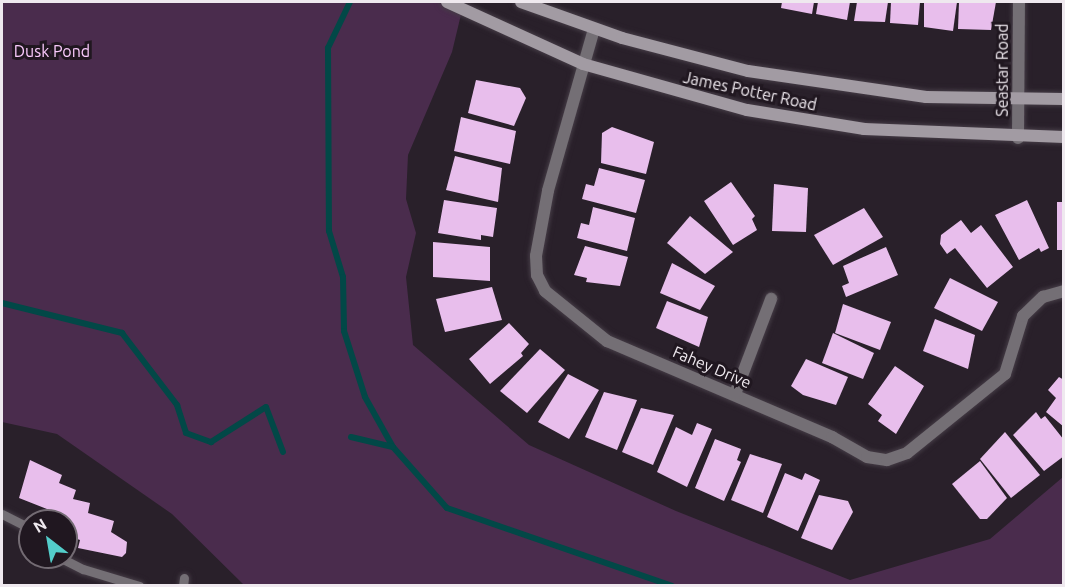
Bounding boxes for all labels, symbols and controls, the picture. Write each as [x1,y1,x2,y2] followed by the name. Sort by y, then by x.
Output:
[992,23,1012,117] street label: Seastar Road
[14,41,90,61] park label: Dusk Pond
[681,67,819,115] street label: James Potter Road
[670,342,754,392] street label: Fahey Drive
[18,509,78,569] north arrow
[30,514,50,536] text: N

